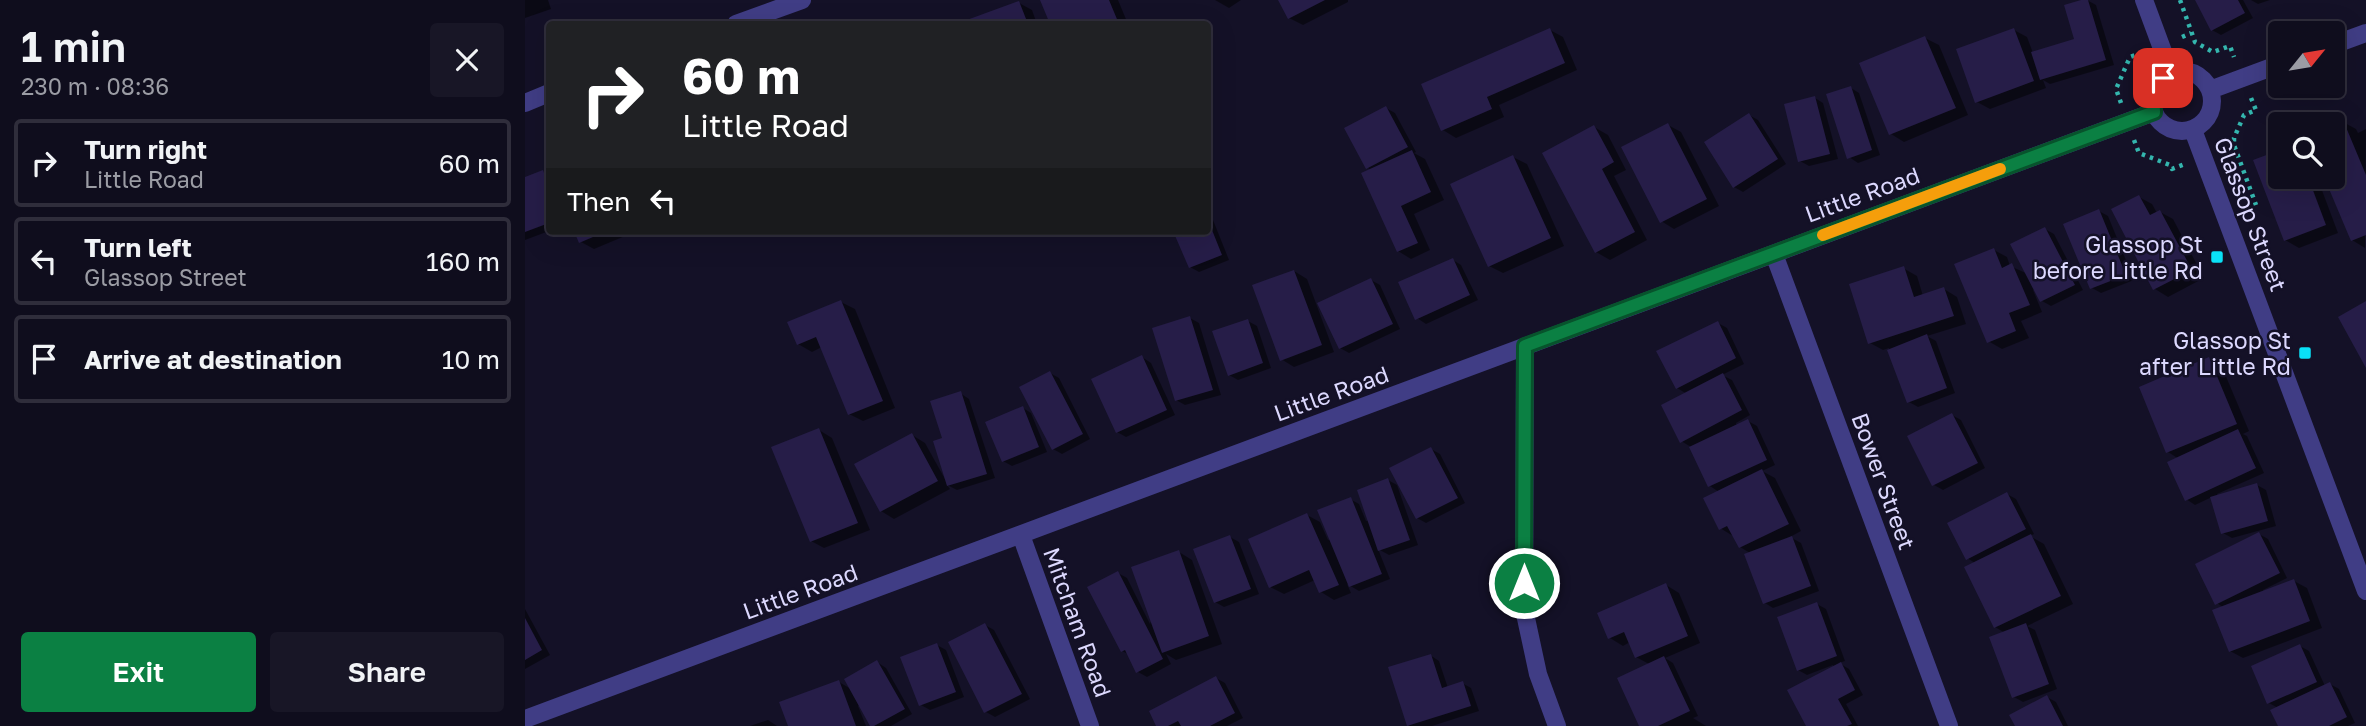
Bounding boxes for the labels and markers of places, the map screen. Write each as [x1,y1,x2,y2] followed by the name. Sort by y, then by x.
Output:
[2133,48,2193,108] pin
[2033,230,2203,284] place label: Glassop St before Little Rd
[2209,249,2225,265] marker: Glassop St before Little Rd
[2139,326,2291,380] place label: Glassop St after Little Rd
[2297,345,2313,361] marker: Glassop St after Little Rd

